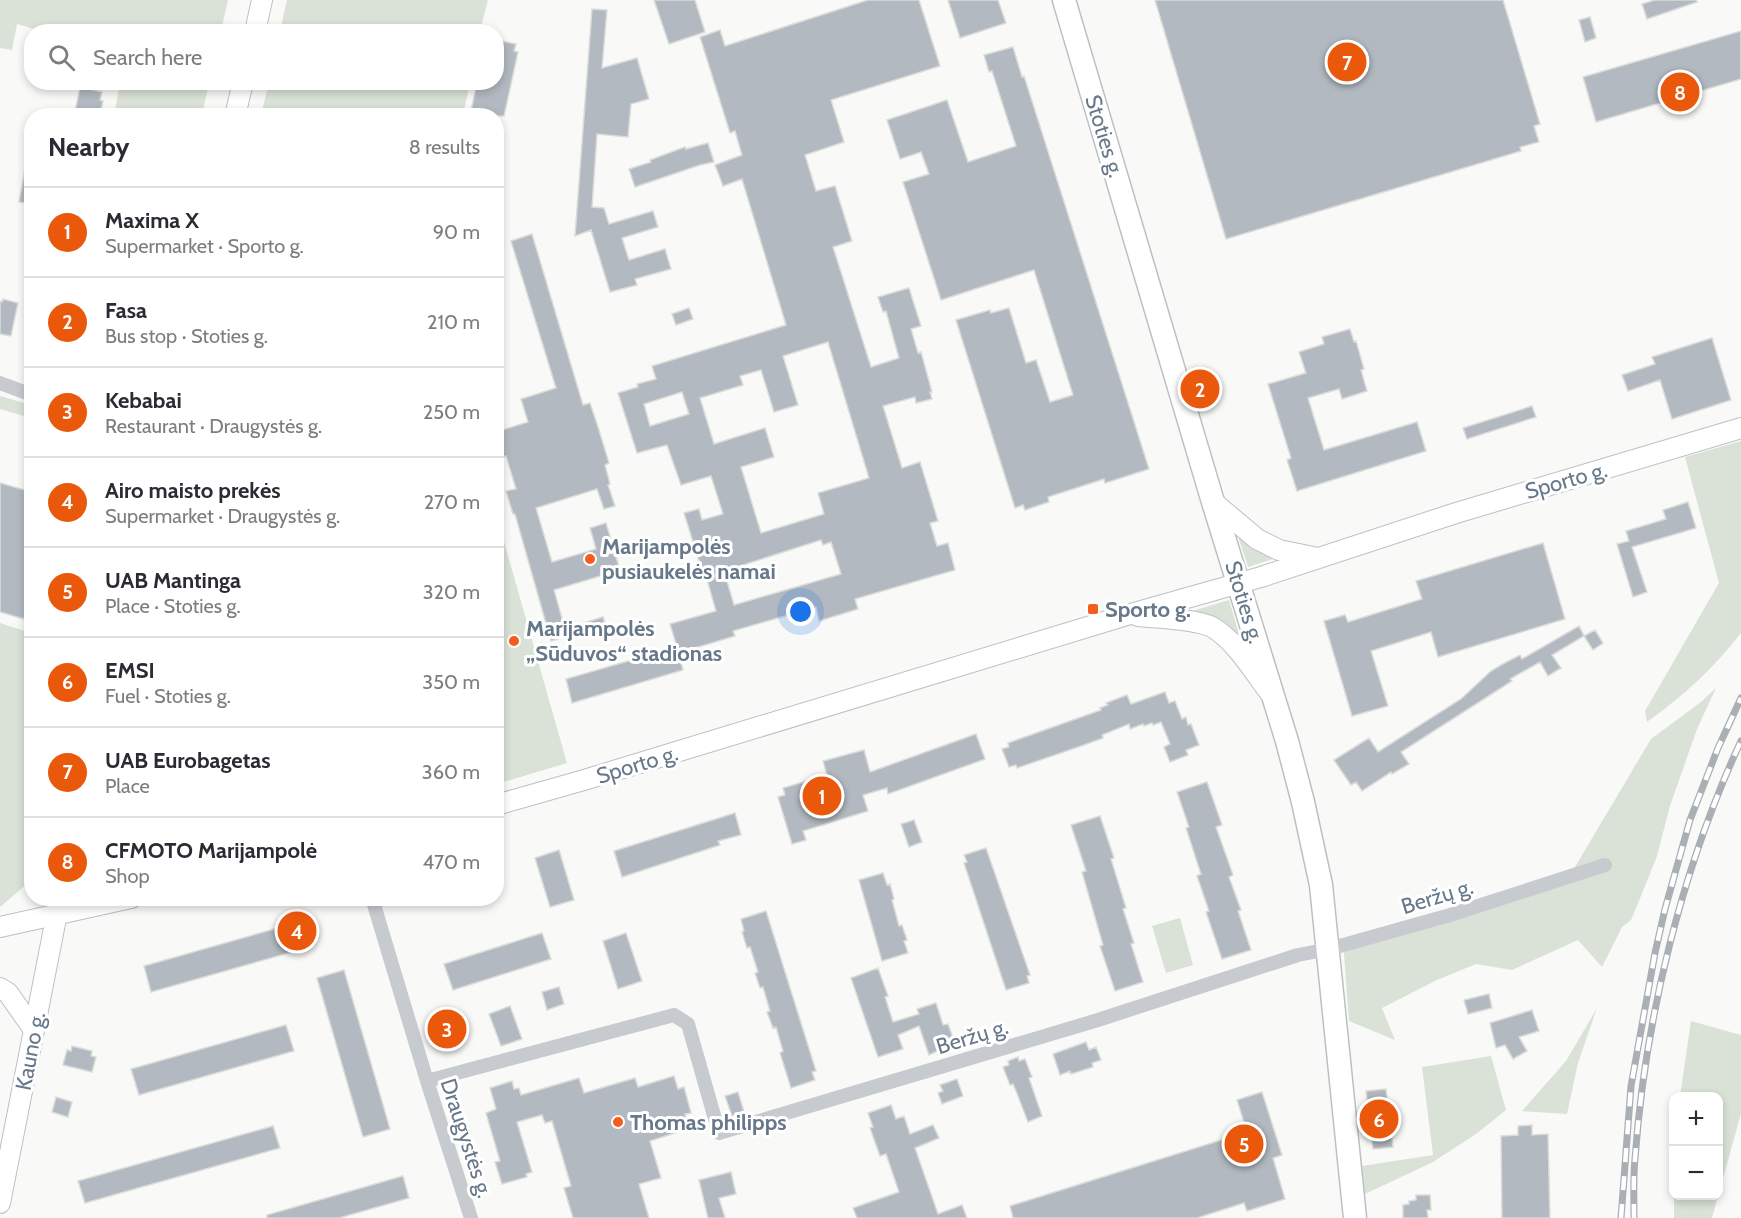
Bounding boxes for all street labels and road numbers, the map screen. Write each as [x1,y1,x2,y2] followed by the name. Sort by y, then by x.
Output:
[1079,92,1130,181] street label: Stoties g.
[1522,456,1610,505] street label: Sporto g.
[1219,558,1270,647] street label: Stoties g.
[593,739,681,790] street label: Sporto g.
[1398,873,1476,920] street label: Beržų g.
[10,1010,51,1093] street label: Kauno g.
[933,1013,1011,1060] street label: Beržų g.
[435,1075,499,1201] street label: Draugystės g.

